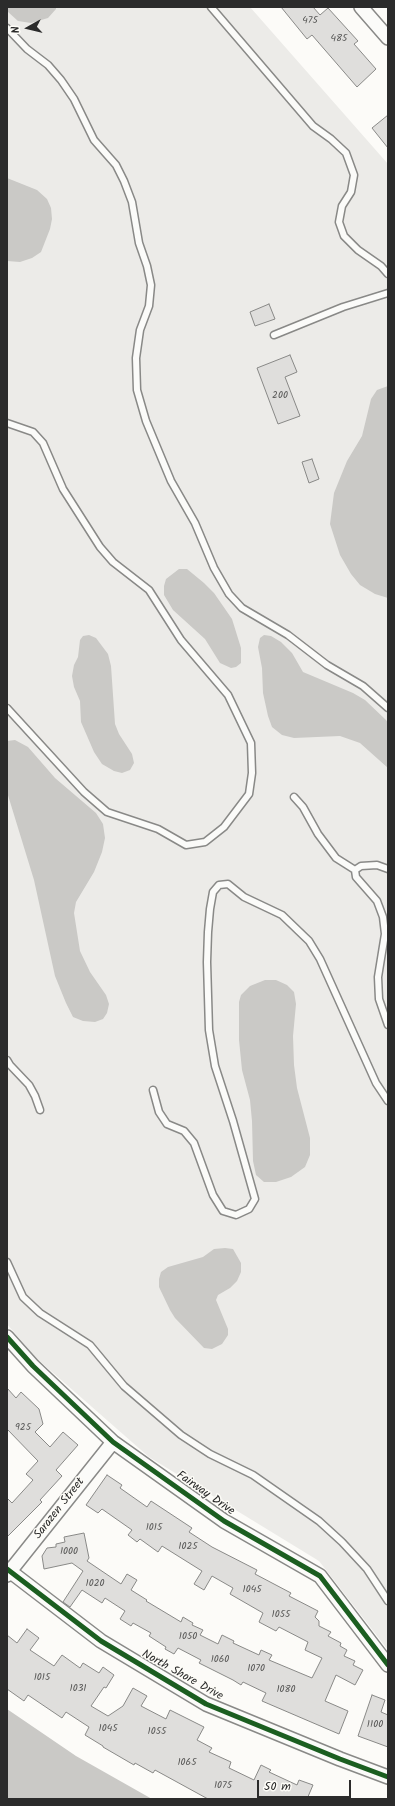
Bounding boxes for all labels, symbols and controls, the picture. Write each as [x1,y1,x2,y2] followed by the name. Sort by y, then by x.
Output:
[8,8,48,48] north arrow
[302,15,318,27] house number: 475
[7,25,26,34] text: N
[331,33,347,45] house number: 485
[272,390,288,402] house number: 200
[15,1422,31,1434] house number: 925
[173,1469,237,1519] street label: Fairway Drive
[32,1475,88,1543] street label: Sarazen Street
[146,1522,162,1534] house number: 1015
[178,1541,198,1553] house number: 1025
[60,1546,78,1558] house number: 1000
[86,1578,104,1590] house number: 1020
[242,1584,262,1596] house number: 1045
[272,1609,290,1621] house number: 1055
[179,1631,197,1643] house number: 1050
[139,1648,225,1704] street label: North Shore Drive
[211,1654,229,1666] house number: 1060
[247,1663,265,1675] house number: 1070
[34,1672,50,1684] house number: 1015
[70,1683,86,1695] house number: 1031
[276,1684,296,1696] house number: 1080
[367,1719,383,1731] house number: 1100
[98,1723,118,1735] house number: 1045
[148,1726,166,1738] house number: 1055
[177,1757,197,1769] house number: 1065
[259,1772,353,1798] scale bar
[264,1777,291,1796] text: 50 m
[214,1780,232,1792] house number: 1075

